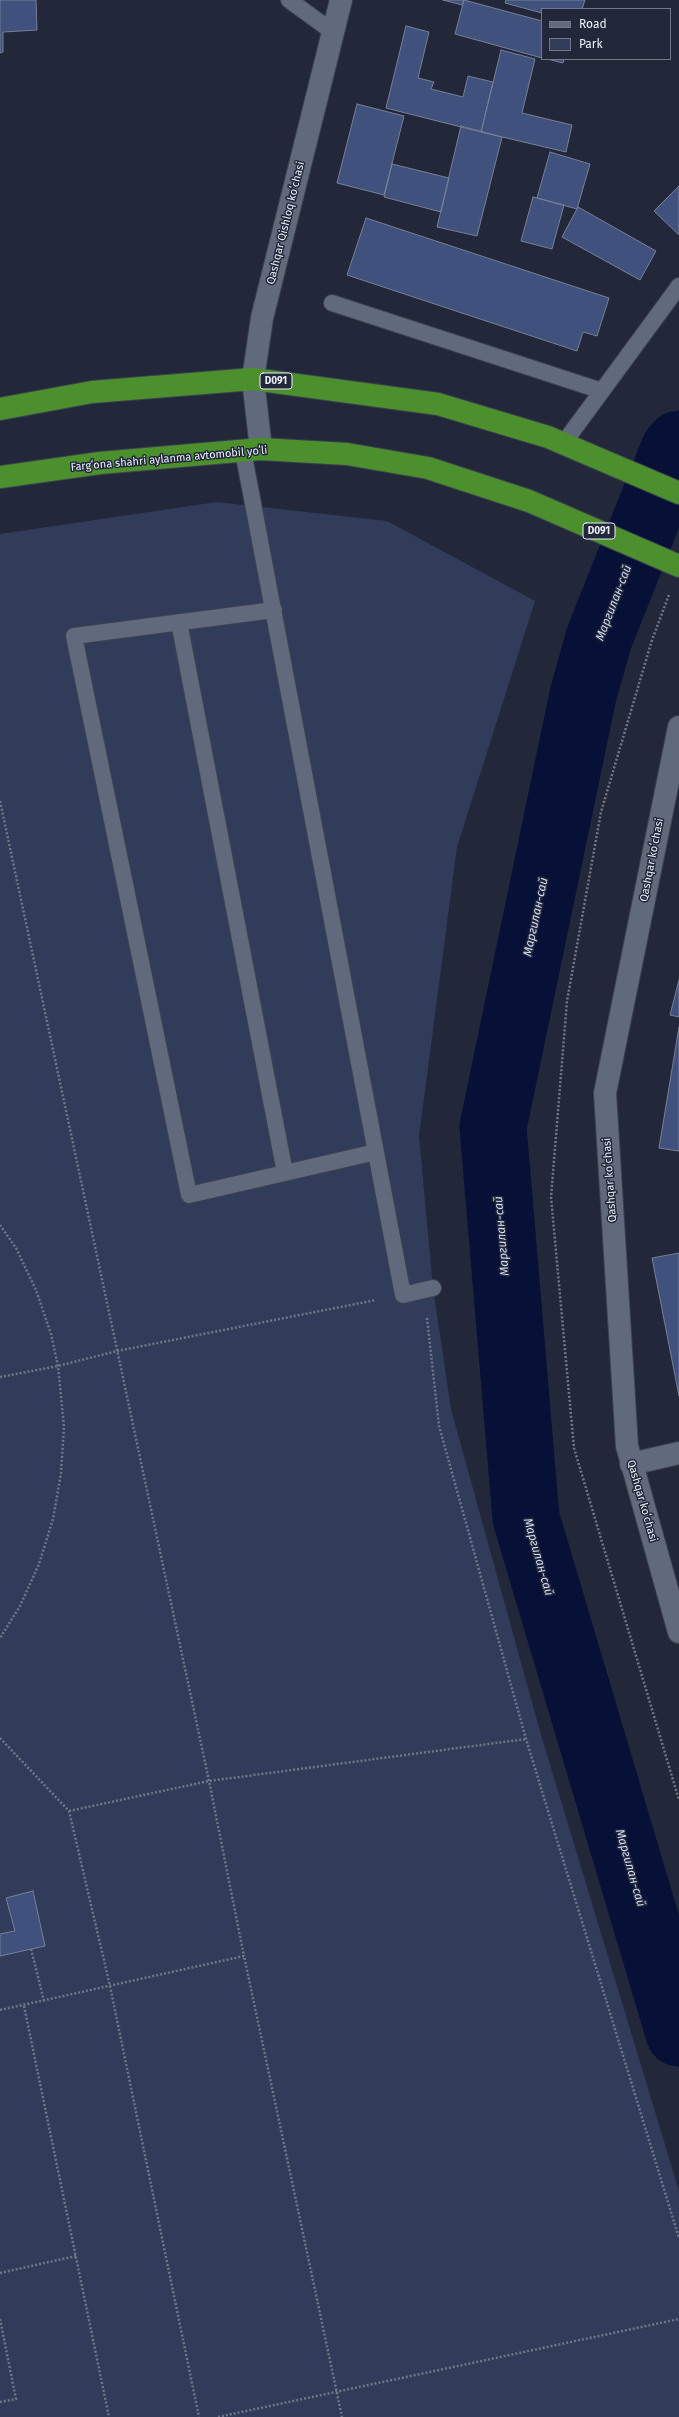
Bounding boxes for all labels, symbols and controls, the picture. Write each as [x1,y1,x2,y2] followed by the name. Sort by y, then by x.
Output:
[541,8,671,60] legend
[579,17,607,31] text: Road
[579,37,603,51] text: Park
[264,160,308,286] street label: Qashqar Qishloq koʻchasi
[260,373,292,389] road number: D091
[70,444,268,474] street label: Fargʻona shahri aylanma avtomobil yoʻli
[583,523,615,539] road number: D091
[593,563,635,643] water label: Маргилан-сай
[637,817,667,903] street label: Qashqar koʻchasi
[521,876,551,958] water label: Маргилан-сай
[600,1137,620,1223] street label: Qashqar koʻchasi
[491,1195,513,1277] water label: Маргилан-сай
[624,1458,660,1544] street label: Qashqar koʻchasi
[520,1517,556,1597] water label: Маргилан-сай
[612,1828,648,1908] water label: Маргилан-сай

